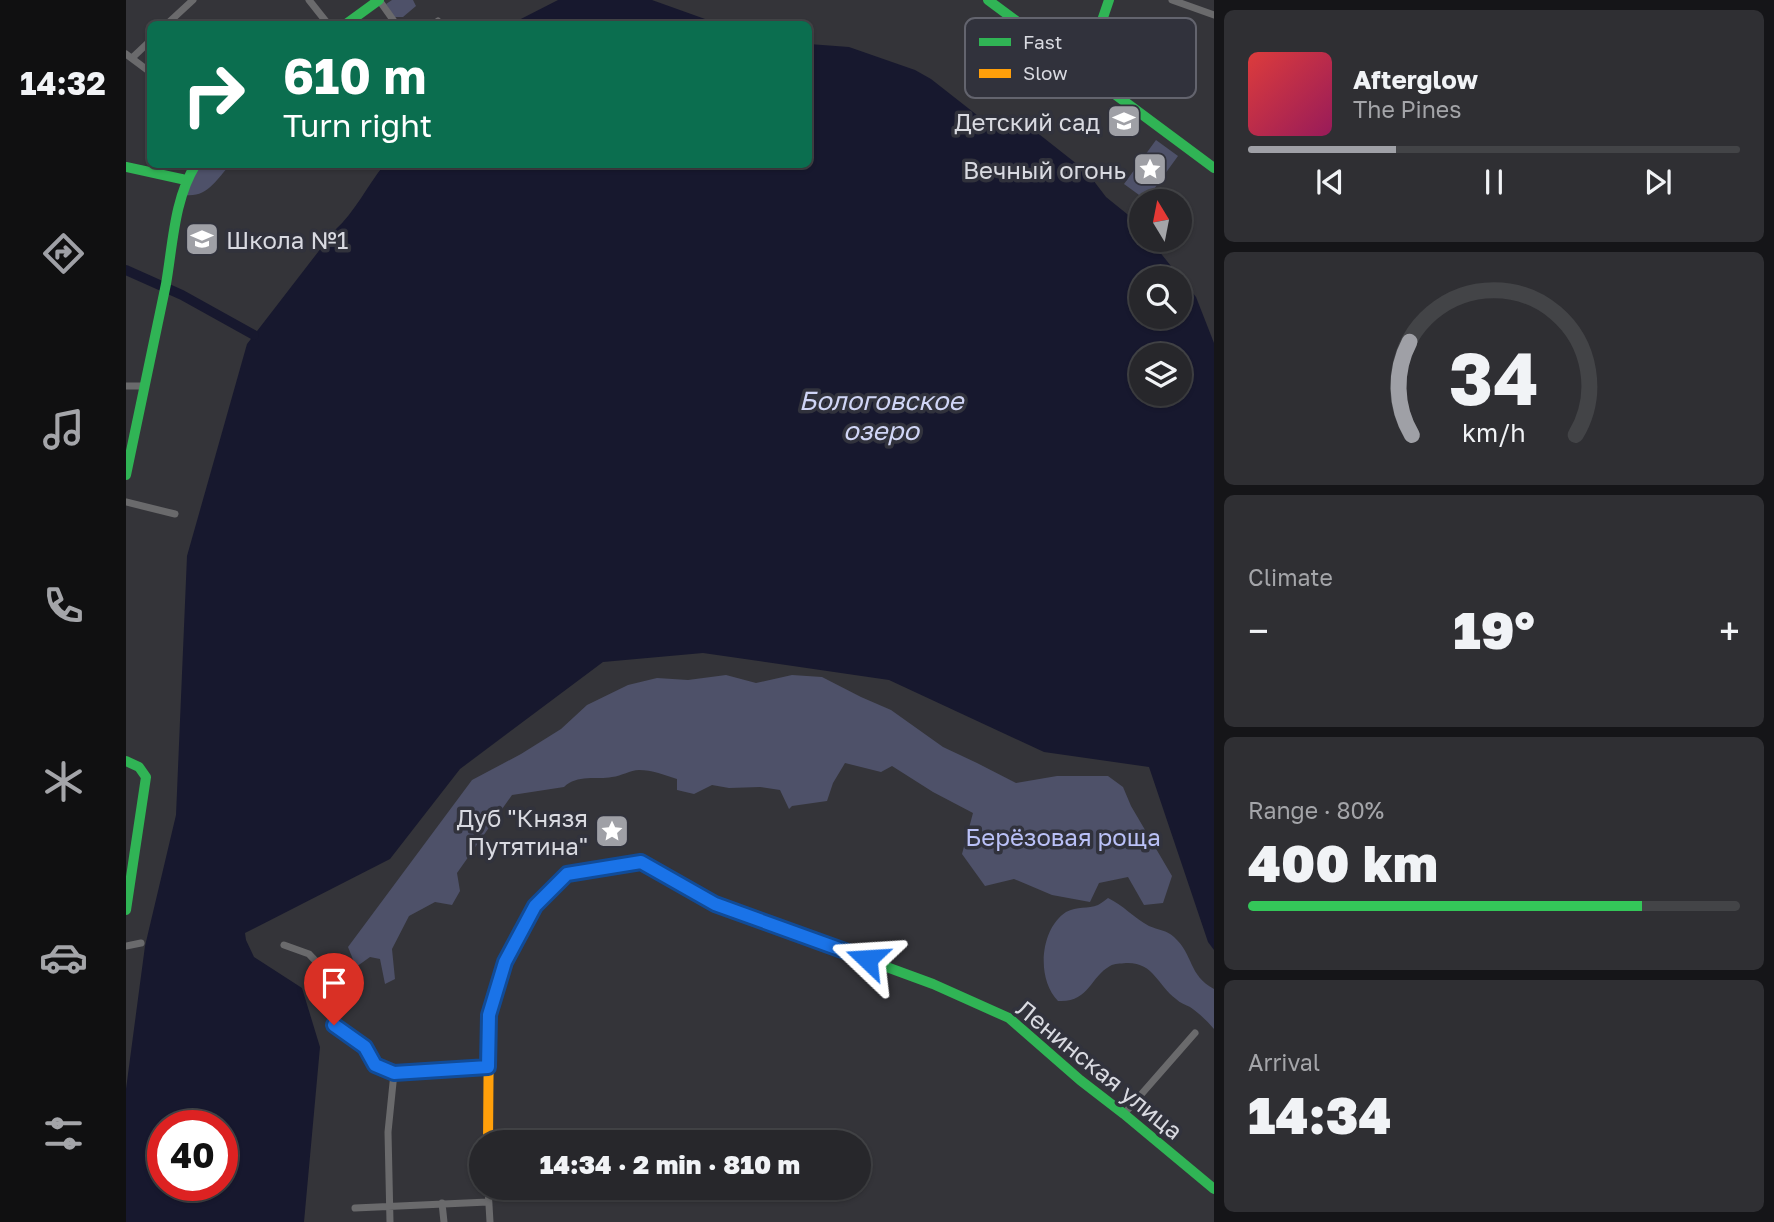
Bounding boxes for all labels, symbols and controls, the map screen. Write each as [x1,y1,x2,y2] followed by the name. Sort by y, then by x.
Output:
[965,18,1196,98] legend
[1023,30,1062,53] text: Fast
[283,46,426,105] text: 610 m
[168,49,259,140] icon: right
[1023,61,1068,84] text: Slow
[20,64,106,102] text: 14:32
[1353,64,1478,95] text: Afterglow
[1353,95,1461,123] text: The Pines
[1105,102,1143,140] school or university icon: Детский сад
[283,106,432,144] text: Turn right
[954,107,1100,136] place label: Детский сад
[1131,150,1169,188] place icon: Вечный огонь
[963,155,1126,184] place label: Вечный огонь
[1311,163,1349,201] icon: previous
[1475,163,1513,201] icon: pause
[1639,163,1677,201] icon: next
[1129,189,1192,252] north arrow
[1129,189,1192,406] map controls
[183,220,221,258] school or university icon: Школа №1
[226,225,348,254] place label: Школа №1
[39,229,88,278] icon: directions
[1129,266,1192,329] button: search
[1449,334,1539,421] text: 34
[1129,343,1192,406] button: layers
[799,385,965,446] water label: Бологовское озеро
[39,405,88,454] icon: music
[1462,416,1526,447] text: km/h
[1248,563,1333,591] text: Climate
[39,581,88,630] icon: phone
[1453,598,1535,660] text: 19°
[1248,608,1269,653] text: −
[1719,608,1740,653] text: +
[39,757,88,806] icon: climate
[1248,796,1384,824] text: Range · 80%
[456,803,588,860] place label: Дуб "Князя Путятина"
[593,812,631,850] place icon: Дуб "Князя Путятина"
[965,822,1161,851] park label: Берёзовая роща
[1248,831,1438,893] text: 400 km
[830,922,904,996] position arrow
[39,933,88,982] icon: car
[304,953,364,1025] pin
[315,964,353,1002] icon: arrive
[1011,993,1189,1145] street label: Ленинская улица
[1248,1048,1320,1076] text: Arrival
[1248,1083,1391,1145] text: 14:34
[39,1109,88,1158] icon: filters
[147,1110,238,1201] speed limit sign: 40
[540,1149,800,1180] text: 14:34 · 2 min · 810 m

